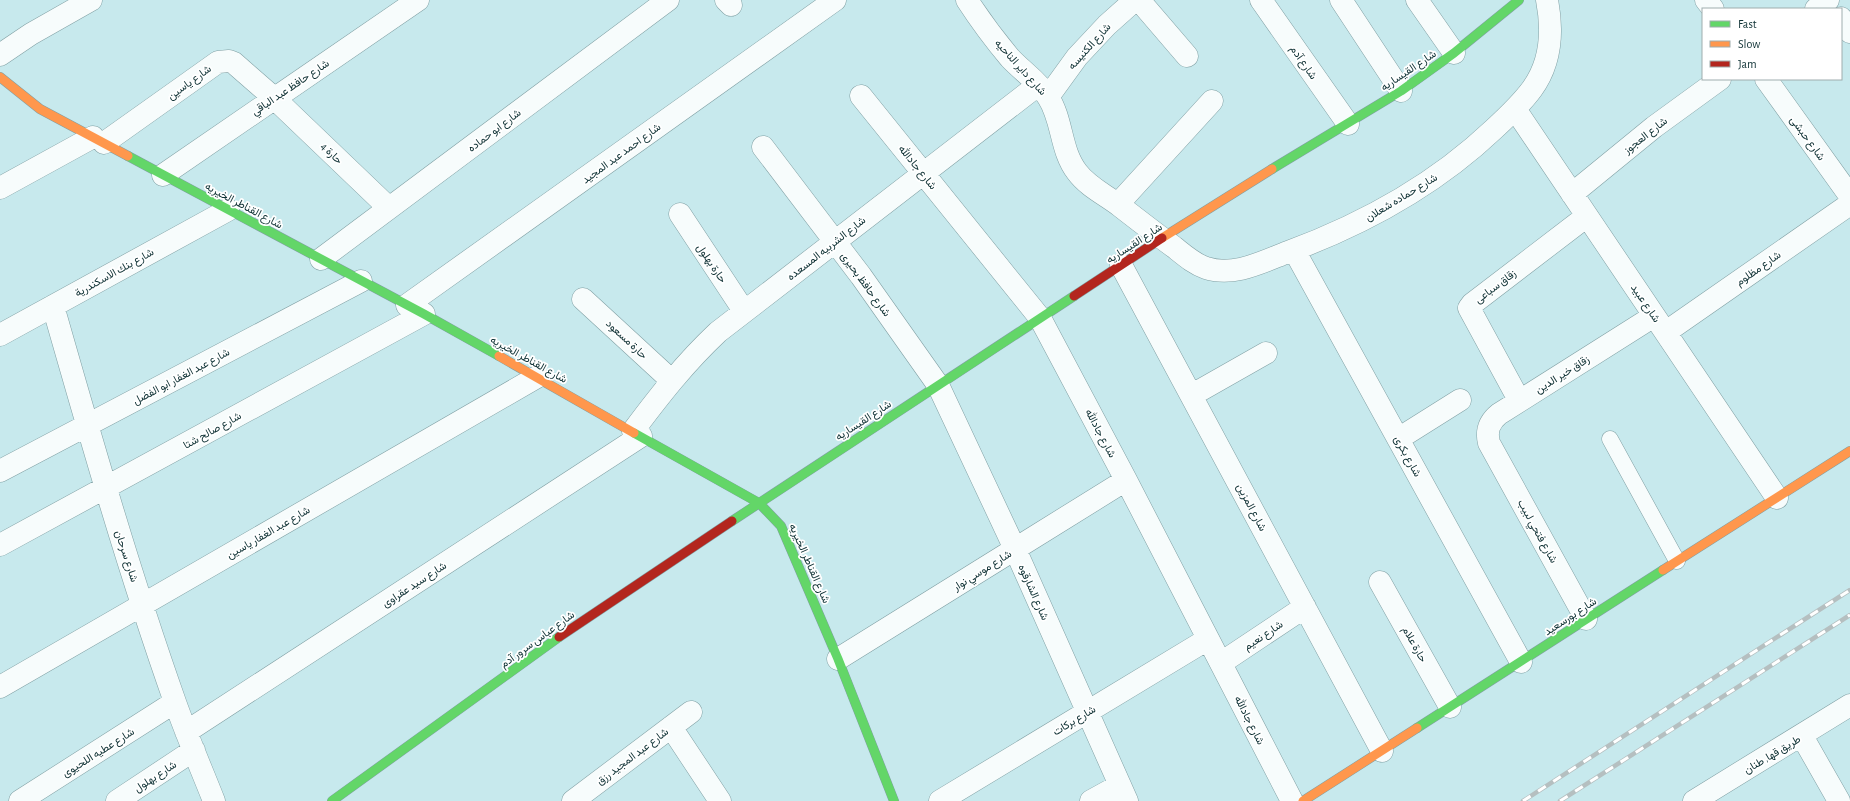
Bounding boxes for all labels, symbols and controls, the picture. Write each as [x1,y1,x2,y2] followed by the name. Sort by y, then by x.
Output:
[1702,8,1842,80] legend
[1738,18,1757,30] text: Fast
[1066,21,1115,73] street label: شارع الكنيسه
[991,37,1049,99] street label: شارع داير الناحيه
[1738,38,1760,50] text: Slow
[1286,43,1319,83] street label: شارع آدم
[1379,48,1439,95] street label: شارع القيساريه
[249,57,334,121] street label: شارع حافظ عبد الباقي
[1738,58,1757,70] text: Jam
[165,63,215,104] street label: شارع ياسين
[466,107,524,155] street label: شارع ابو حماده
[1786,114,1827,164] street label: شارع حبشى
[1621,115,1671,158] street label: شارع العجوز
[580,121,664,187] street label: شارع احمد عبد المجيد
[318,141,345,167] street label: حارة 4
[895,143,940,193] street label: شارع جادالله
[1363,172,1440,225] street label: شارع حماده شعلان
[202,180,285,232] street label: شارع القناطر الخيريه
[785,214,869,284] street label: شارع الشربيه المسعده
[1104,221,1166,267] street label: شارع القيساريه
[694,242,729,285] street label: حارة بهلول
[73,246,157,300] street label: شارع بنك الاسكندرية
[1734,249,1784,290] street label: شارع مظلوم
[837,250,893,320] street label: شارع حافظ بحيرى
[1473,267,1519,306] street label: زقاق سباعى
[1627,282,1662,326] street label: شارع عبيد
[603,318,649,362] street label: حارة مسعود
[488,334,569,387] street label: شارع القناطر الخيريه
[131,346,233,408] street label: شارع عبد الغفار ابو الفضل
[1533,353,1592,396] street label: زقاق خير الدين
[833,398,895,444] street label: شارع القيساريه
[1081,407,1119,461] street label: شارع جادالله
[181,410,244,453] street label: شارع صالح شتا
[1390,434,1423,480] street label: شارع بكرى
[1233,482,1269,534] street label: شارع المزين
[1512,498,1560,567] street label: شارع فتحي لبيب
[225,504,313,563] street label: شارع عبد الغفار ياسين
[785,522,832,606] street label: شارع القناطر الخيريه
[111,529,140,584] street label: شارع سرحان
[950,548,1016,597] street label: شارع موسي نوار
[380,559,450,611] street label: شارع سيد عقراوى
[1015,563,1051,623] street label: شارع الشارقوه
[1542,595,1600,639] street label: شارع بورسعيد
[498,609,578,672] street label: شارع عباس سرور آدم
[1242,618,1286,654] street label: شارع نعيم
[1399,625,1429,665] street label: حارة علام
[1231,694,1268,748] street label: شارع جادالله
[1051,703,1099,739] street label: شارع بركات
[60,726,138,781] street label: شارع عطيه اللحيوى
[594,726,672,789] street label: شارع عبد المجيد رزق
[1742,733,1803,776] street label: طريق قها, طنان
[132,759,180,796] street label: شارع بهلول

